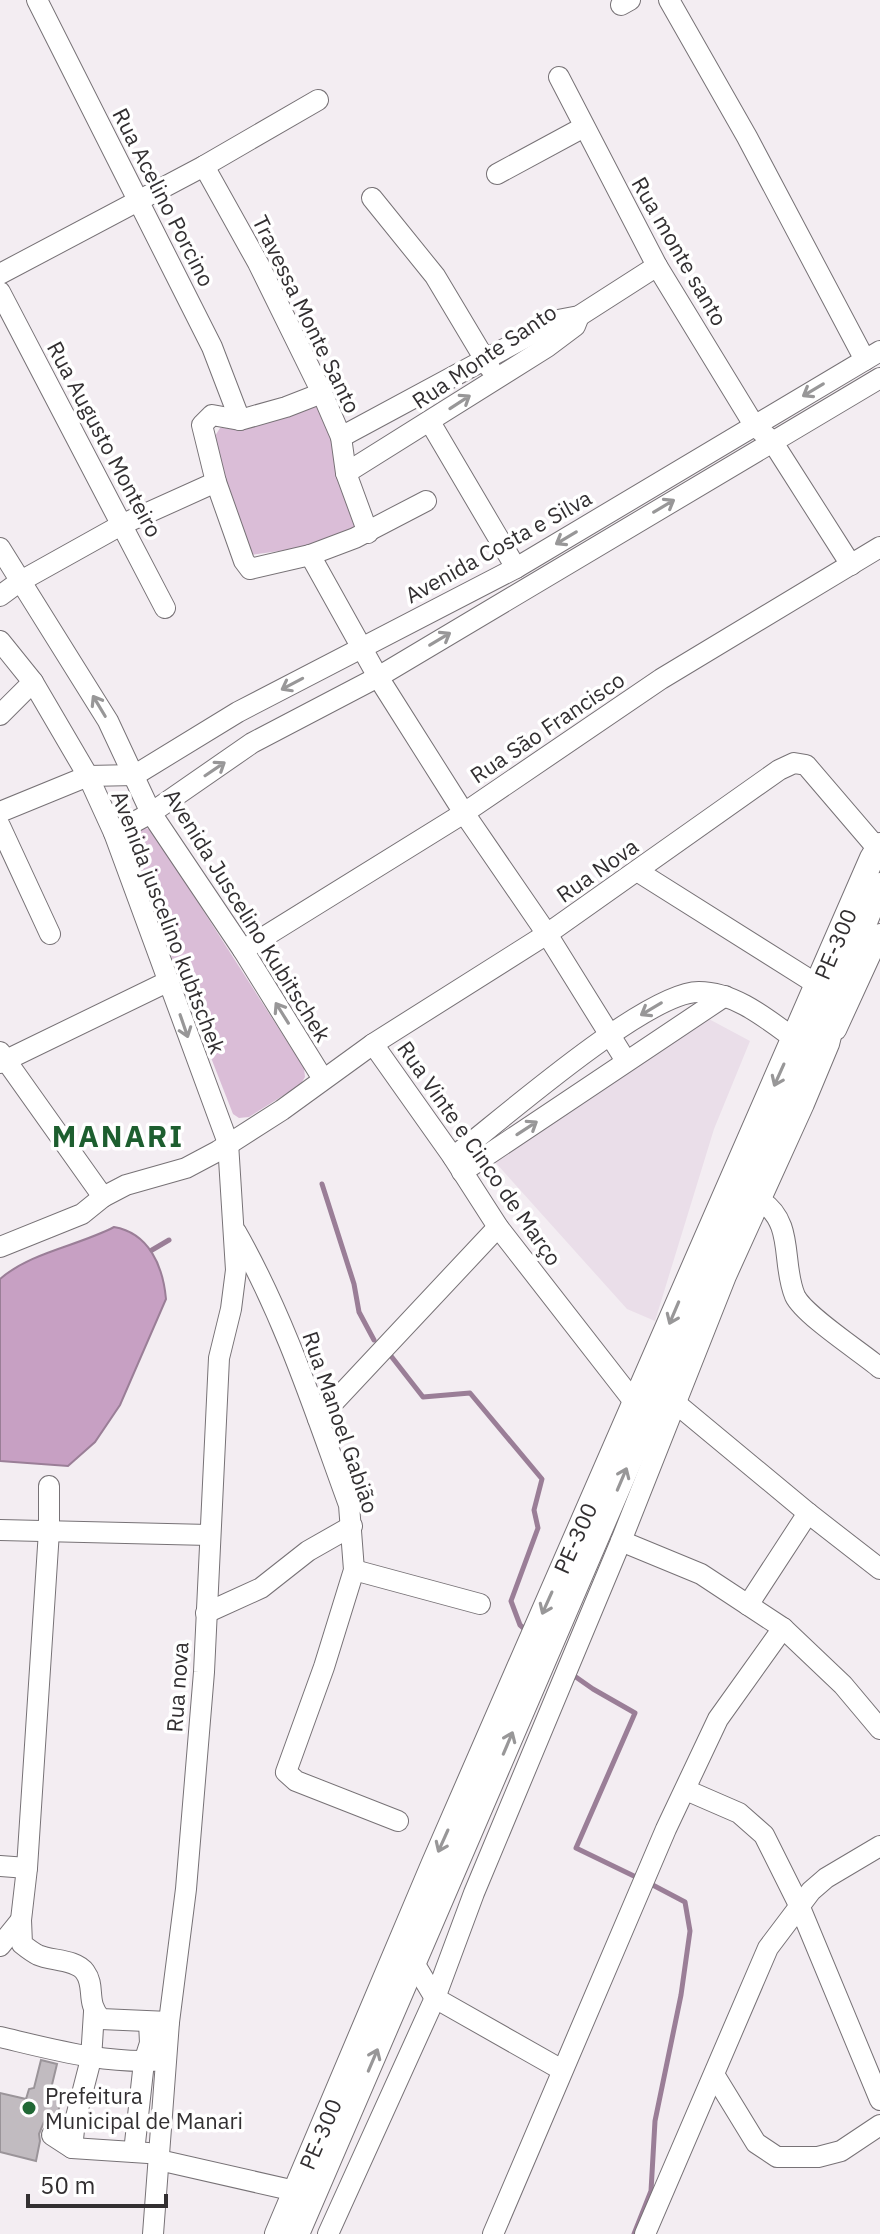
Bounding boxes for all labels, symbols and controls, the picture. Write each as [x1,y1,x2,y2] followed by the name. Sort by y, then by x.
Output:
[106,103,222,291] street label: Rua Acelino Porcino
[626,171,734,331] street label: Rua monte santo
[246,210,368,418] street label: Travessa Monte Santo
[406,297,562,415] street label: Rua Monte Santo
[41,336,169,542] street label: Rua Augusto Monteiro
[802,383,825,399] one-way arrow
[448,394,470,411] one-way arrow
[400,483,597,609] street label: Avenida Costa e Silva
[652,498,675,514] one-way arrow
[555,530,578,546] one-way arrow
[429,631,451,647] one-way arrow
[464,665,630,789] street label: Rua São Francisco
[280,676,304,692] one-way arrow
[91,695,107,718] one-way arrow
[204,760,226,777] one-way arrow
[158,783,338,1047] street label: Avenida Juscelino Kubitschek
[105,786,233,1058] street label: Avenida juscelino kubtschek
[550,831,644,909] street label: Rua Nova
[807,904,863,984] street label: PE-300
[640,1001,663,1017] one-way arrow
[273,1002,290,1024] one-way arrow
[178,1013,193,1038] one-way arrow
[391,1035,569,1271] street label: Rua Vinte e Cinco de Março
[770,1063,785,1087] one-way arrow
[52,1116,184,1155] district label: MANARI
[515,1120,538,1136] one-way arrow
[665,1301,680,1325] one-way arrow
[296,1327,386,1517] street label: Rua Manoel Gabião
[615,1467,630,1492] one-way arrow
[547,1498,603,1578] street label: PE-300
[539,1590,554,1615] one-way arrow
[159,1641,195,1733] street label: Rua nova
[501,1731,516,1756] one-way arrow
[435,1828,450,1853] one-way arrow
[367,2048,382,2073] one-way arrow
[45,2081,243,2135] place label: Prefeitura Municipal de Manari
[292,2094,348,2174] street label: PE-300
[20,2099,38,2117] marker: Prefeitura Municipal de Manari
[28,2158,166,2208] scale bar
[40,2169,95,2201] text: 50 m

